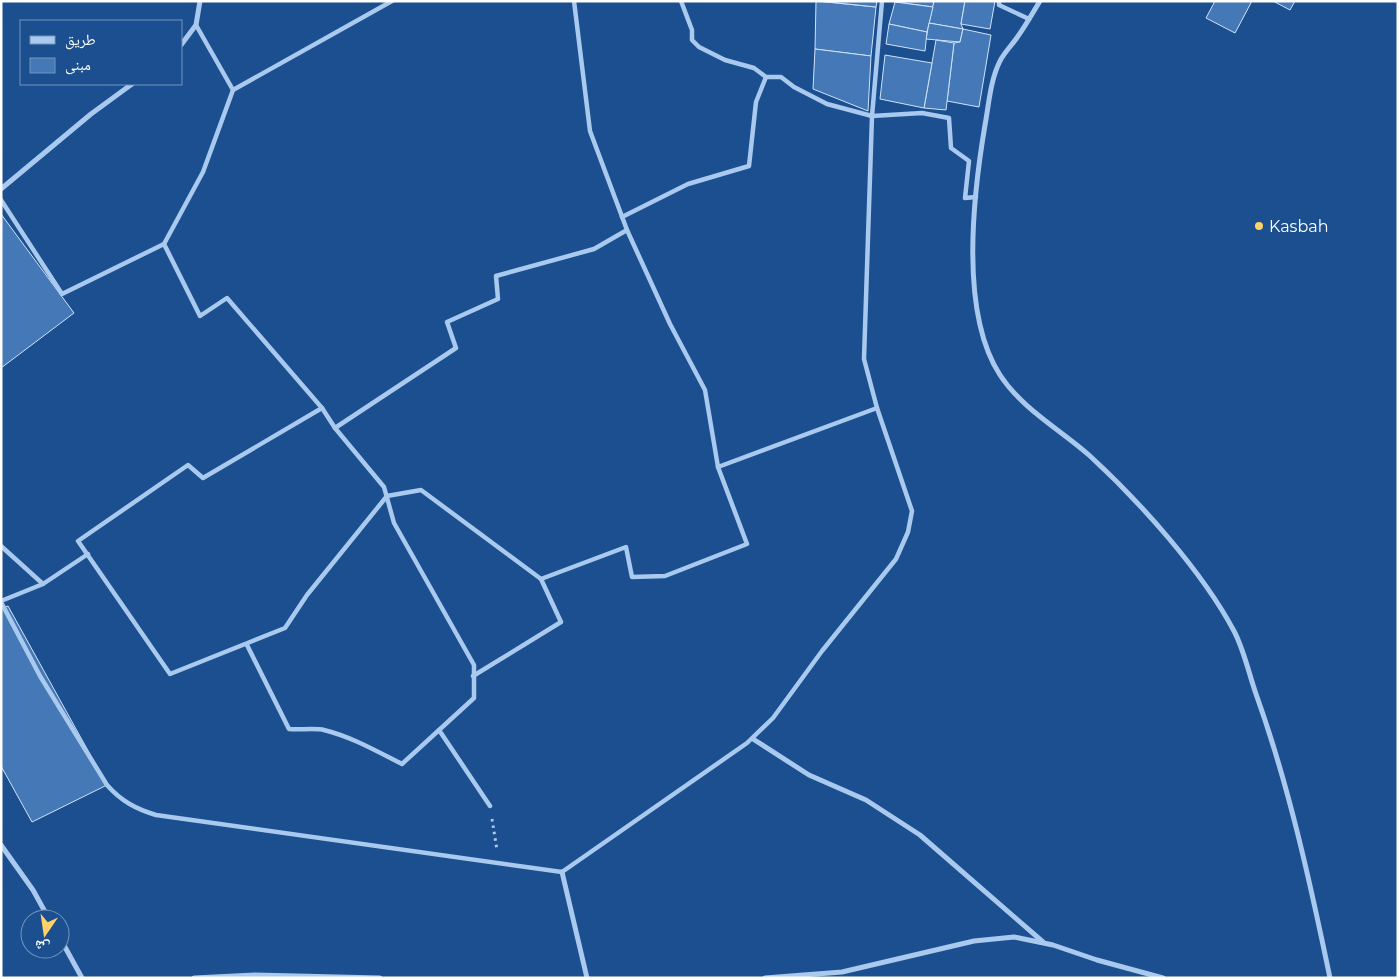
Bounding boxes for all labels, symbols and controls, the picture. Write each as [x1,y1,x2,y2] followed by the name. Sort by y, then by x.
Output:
[20,20,182,85] legend
[65,30,96,50] text: طريق
[65,55,91,75] text: مبنى
[1269,217,1328,236] place label: Kasbah
[1253,220,1265,232] marker: Kasbah
[20,909,70,959] north arrow
[33,936,51,957] text: ش

